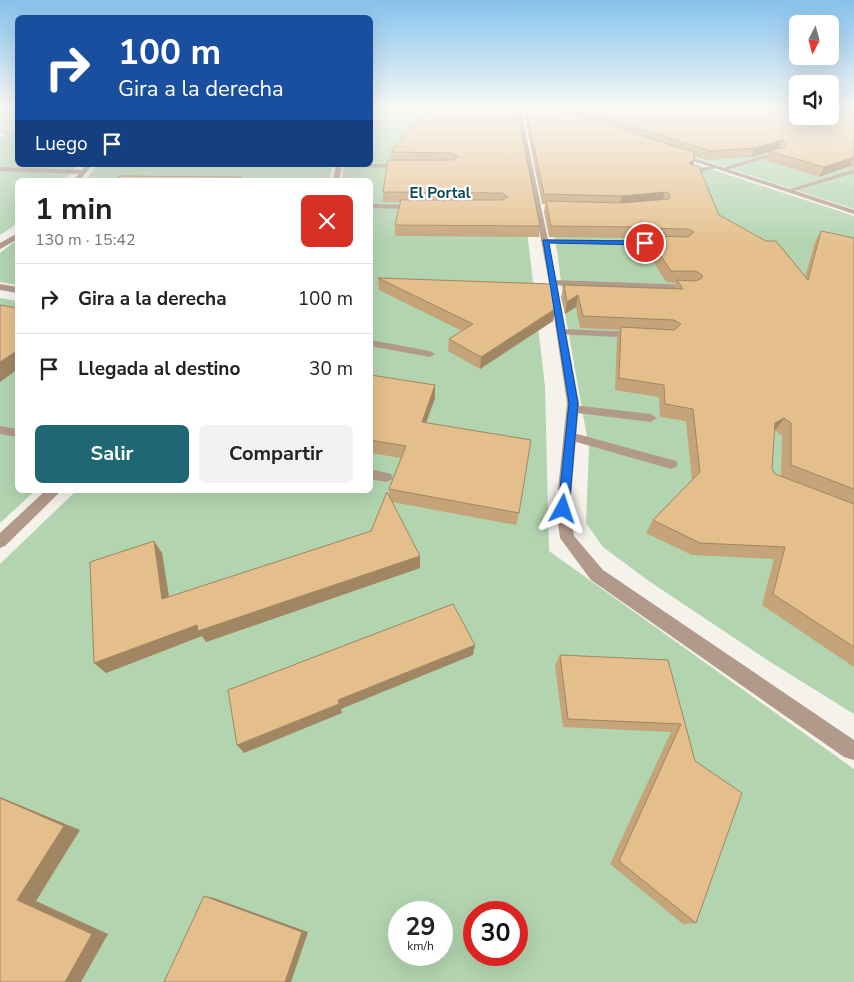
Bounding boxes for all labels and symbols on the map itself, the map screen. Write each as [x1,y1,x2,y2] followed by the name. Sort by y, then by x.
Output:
[789,15,839,65] north arrow
[410,183,471,203] district label: El Portal
[624,222,666,264] pin
[536,482,588,534] position arrow
[463,901,528,966] speed limit sign: 30

